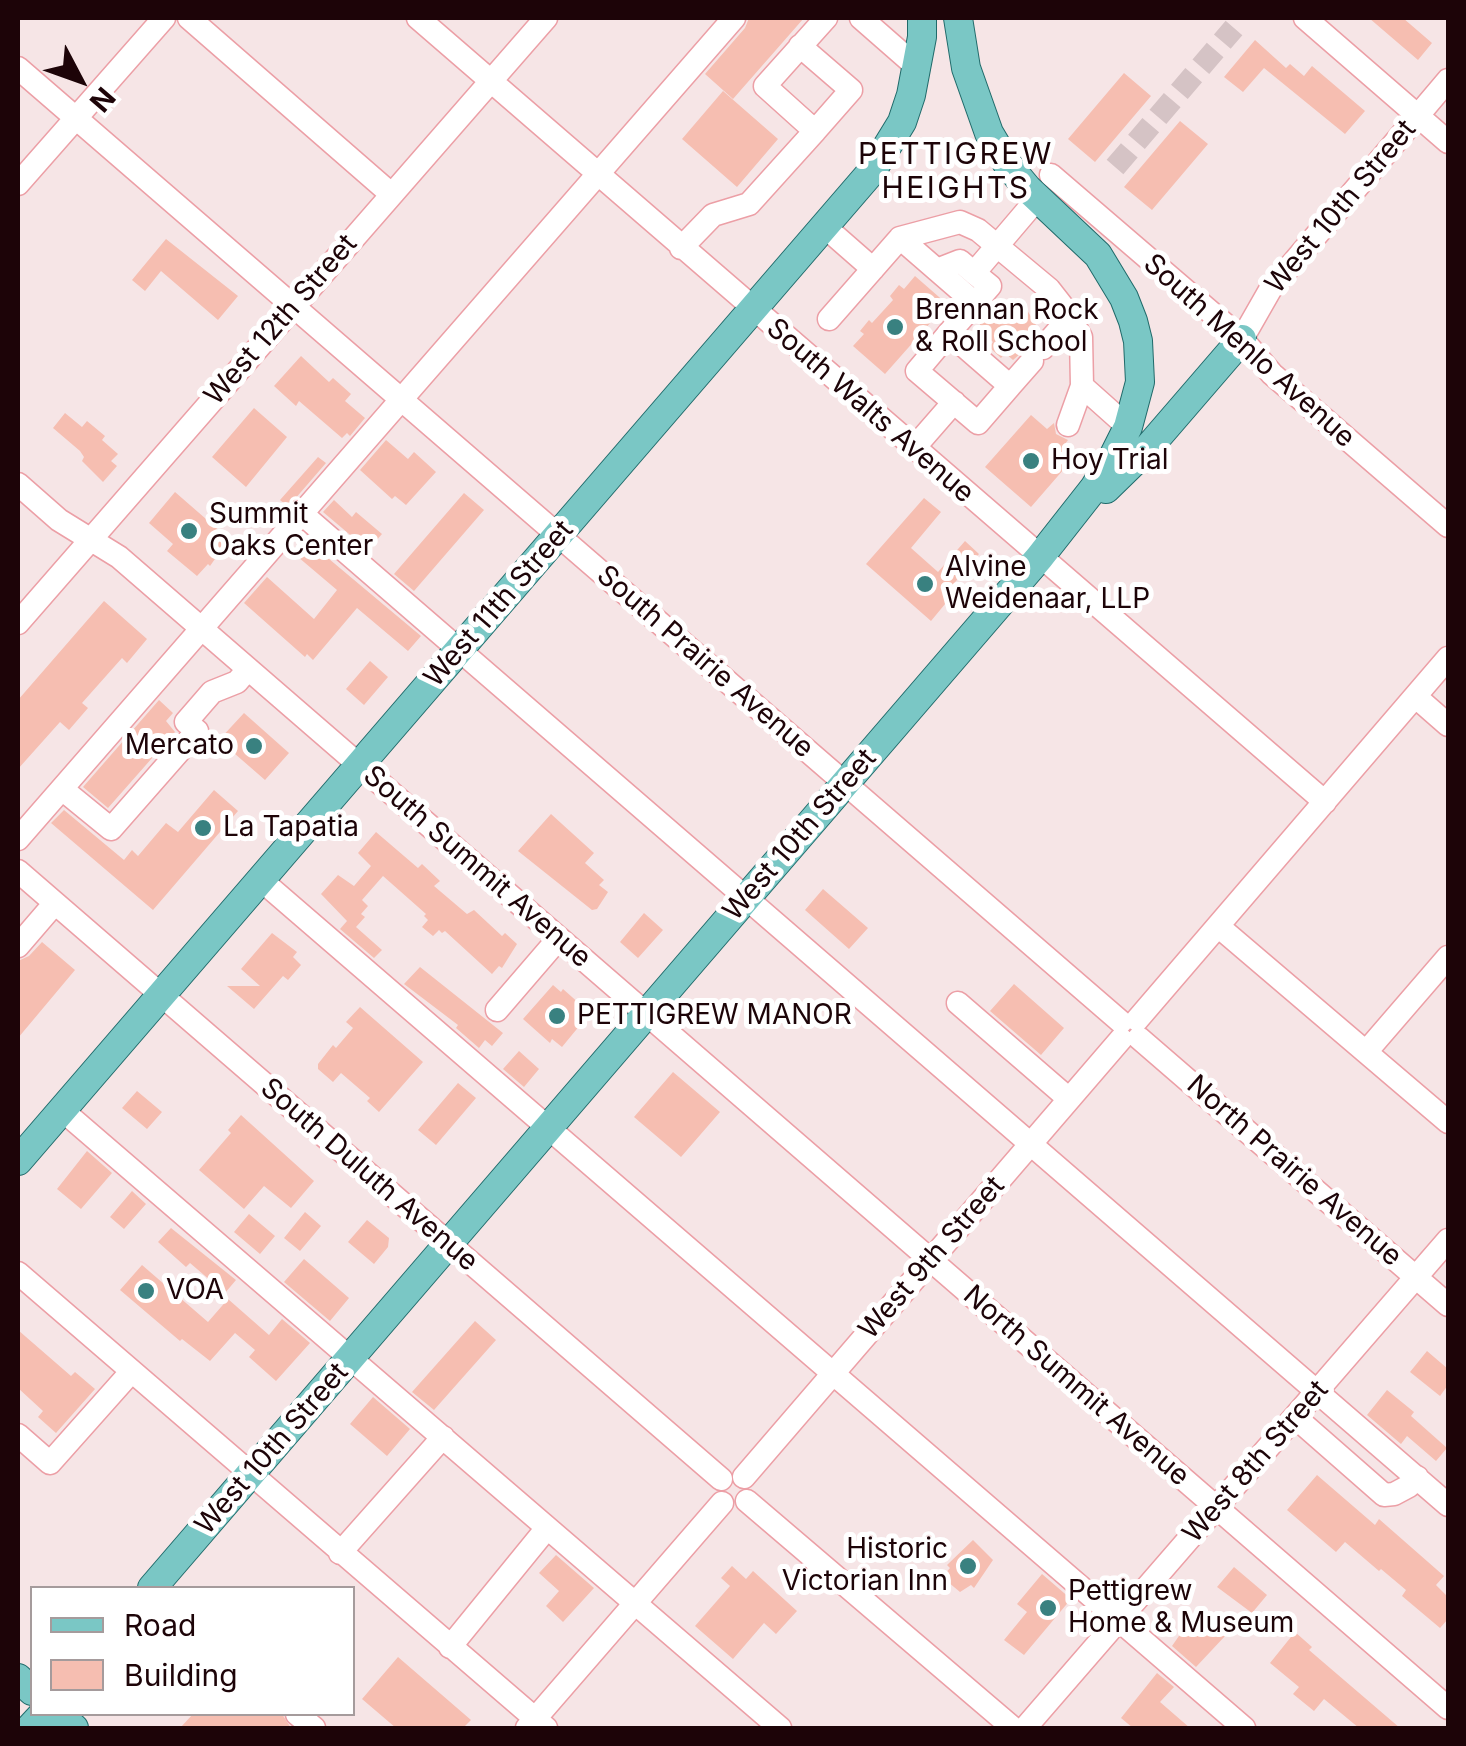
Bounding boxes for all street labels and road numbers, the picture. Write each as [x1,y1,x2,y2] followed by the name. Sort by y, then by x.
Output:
[1259,113,1423,301] street label: West 10th Street
[198,228,364,412] street label: West 12th Street
[1136,247,1362,455] street label: South Menlo Avenue
[759,312,981,510] street label: South Walts Avenue
[417,514,581,694] street label: West 11th Street
[590,559,820,765] street label: South Prairie Avenue
[716,742,884,928] street label: West 10th Street
[356,759,598,975] street label: South Summit Avenue
[1180,1069,1408,1273] street label: North Prairie Avenue
[253,1071,485,1279] street label: South Duluth Avenue
[852,1170,1012,1346] street label: West 9th Street
[956,1279,1196,1493] street label: North Summit Avenue
[188,1356,356,1542] street label: West 10th Street
[1176,1374,1336,1550] street label: West 8th Street

